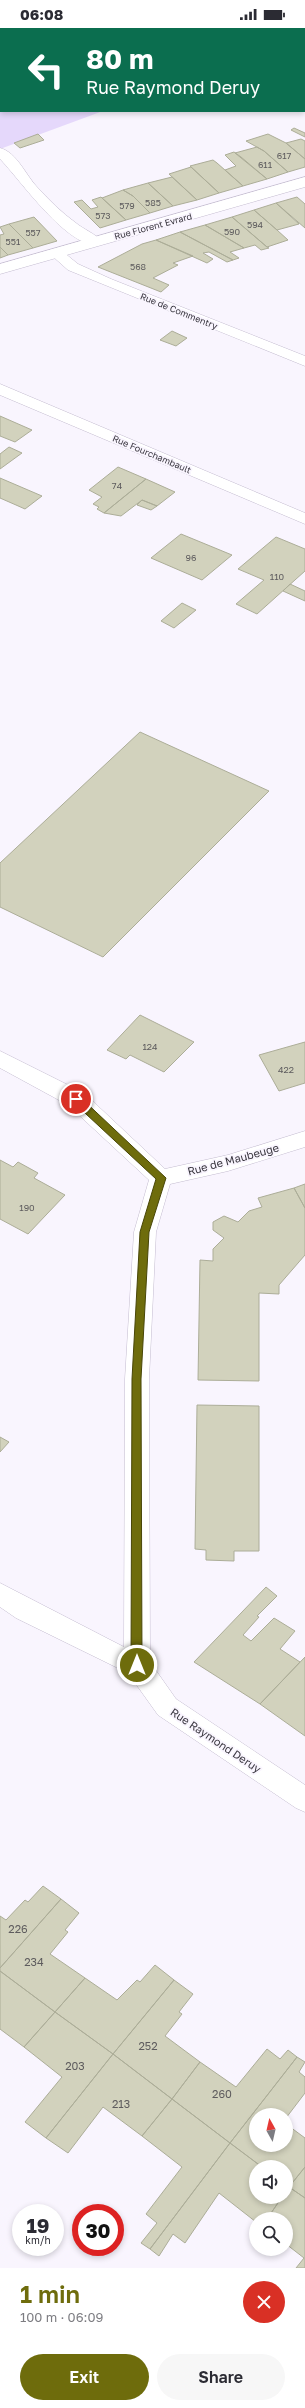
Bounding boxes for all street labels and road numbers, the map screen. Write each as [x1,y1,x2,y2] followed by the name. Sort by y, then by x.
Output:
[113,210,193,242] street label: Rue Florent Evrard
[139,290,219,332] street label: Rue de Commentry
[111,432,193,476] street label: Rue Fourchambault
[186,1141,280,1177] street label: Rue de Maubeuge
[168,1705,264,1775] street label: Rue Raymond Deruy

